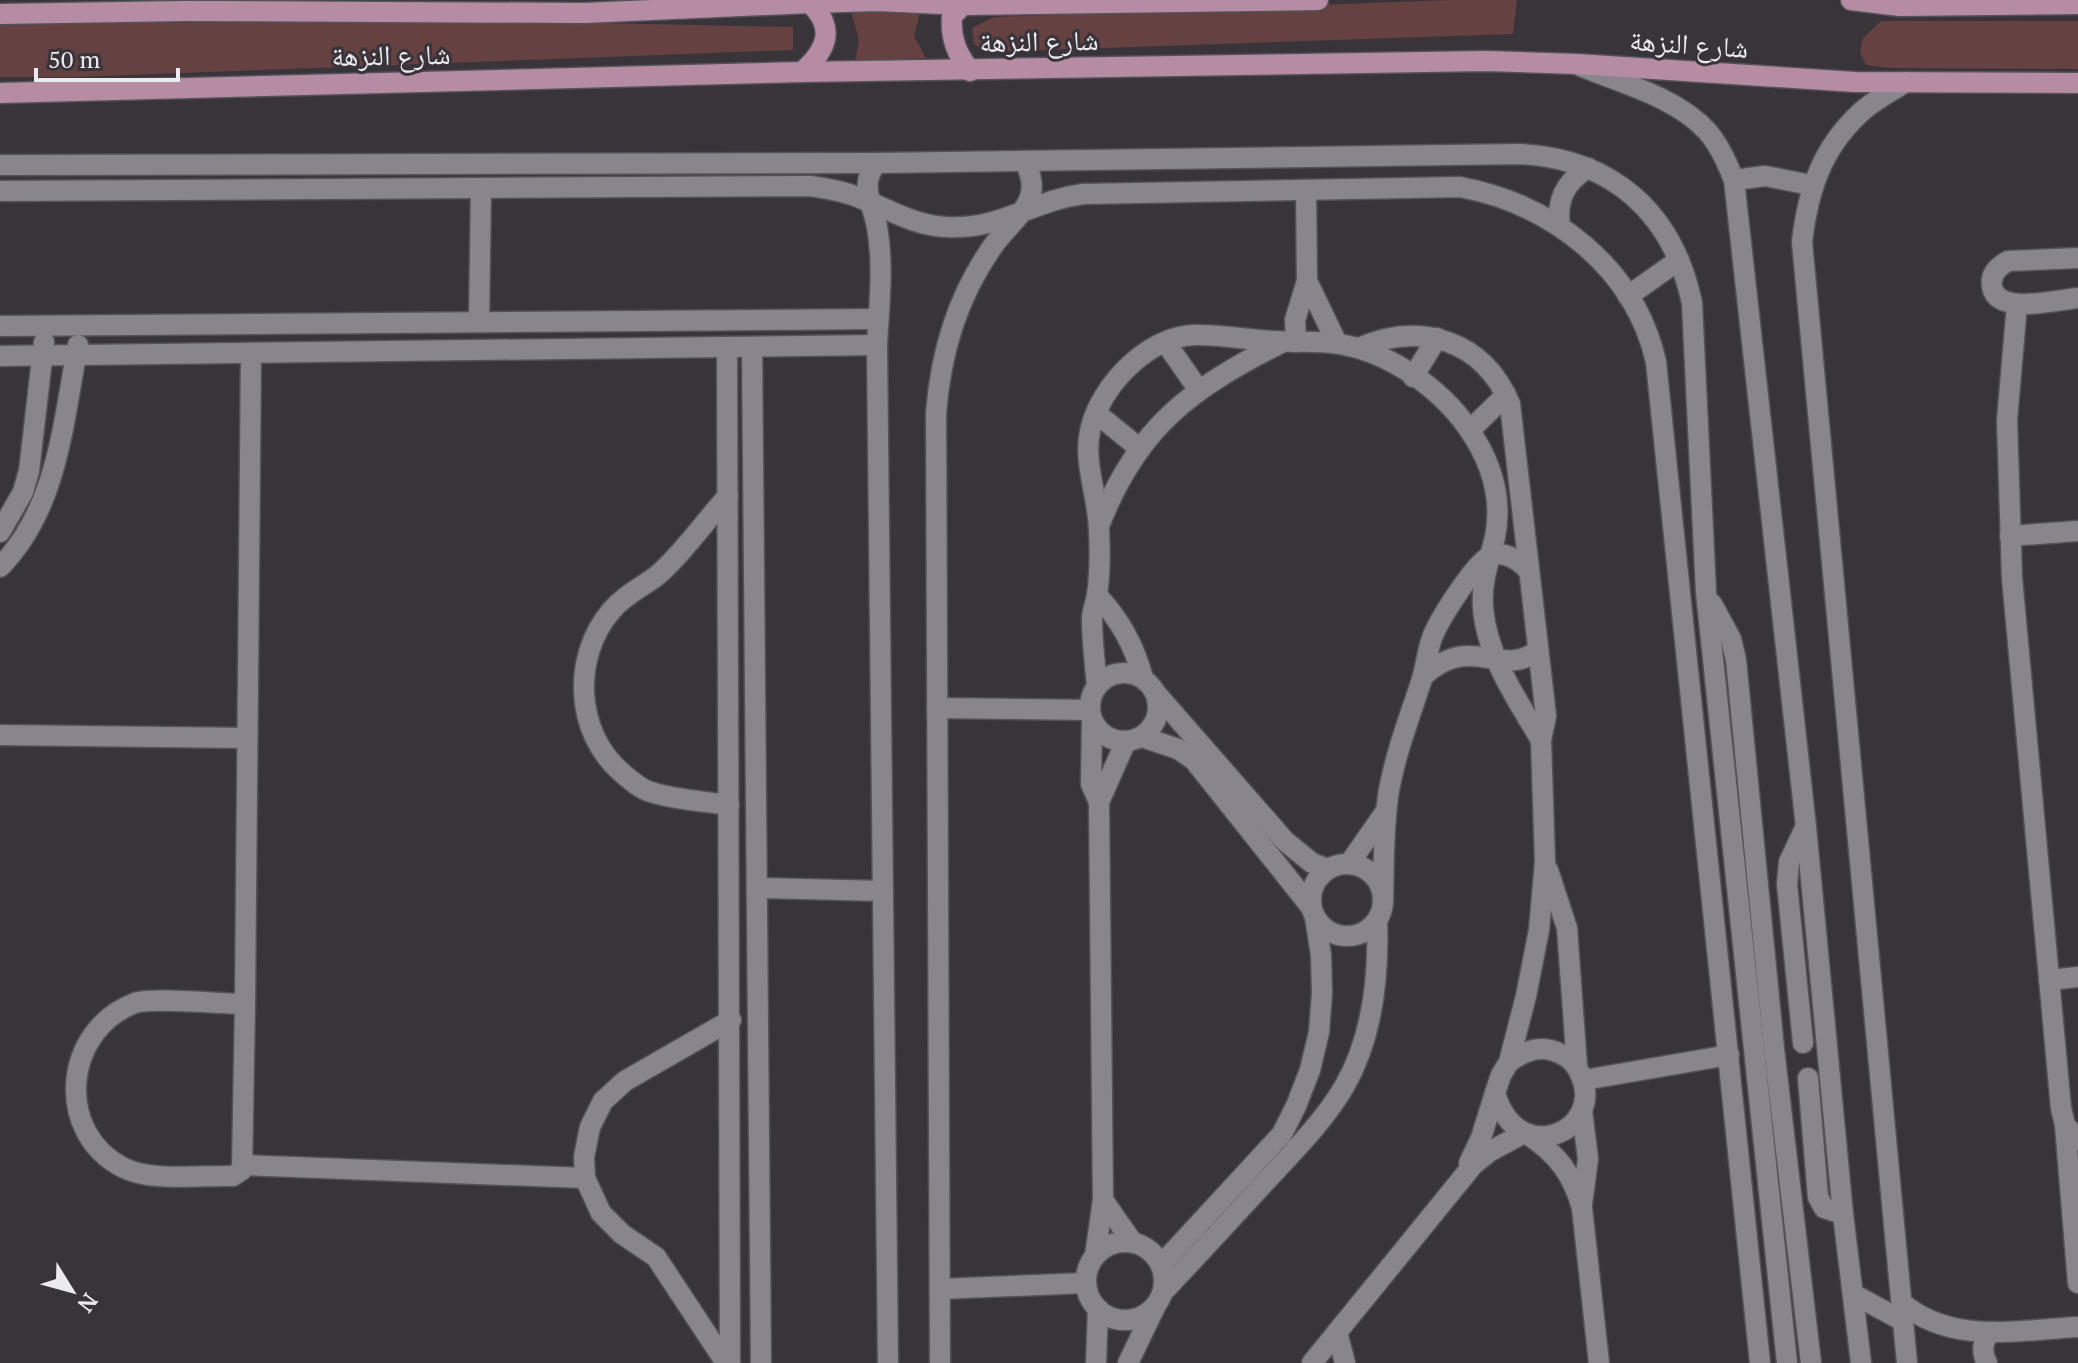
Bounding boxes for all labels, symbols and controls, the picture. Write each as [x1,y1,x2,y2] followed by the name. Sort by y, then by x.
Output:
[979,21,1099,60] street label: شارع النزهة
[1628,21,1750,66] street label: شارع النزهة
[36,32,178,82] scale bar
[331,35,451,74] street label: شارع النزهة
[48,43,100,75] text: 50 m
[32,1251,112,1331] north arrow
[72,1288,105,1319] text: N

